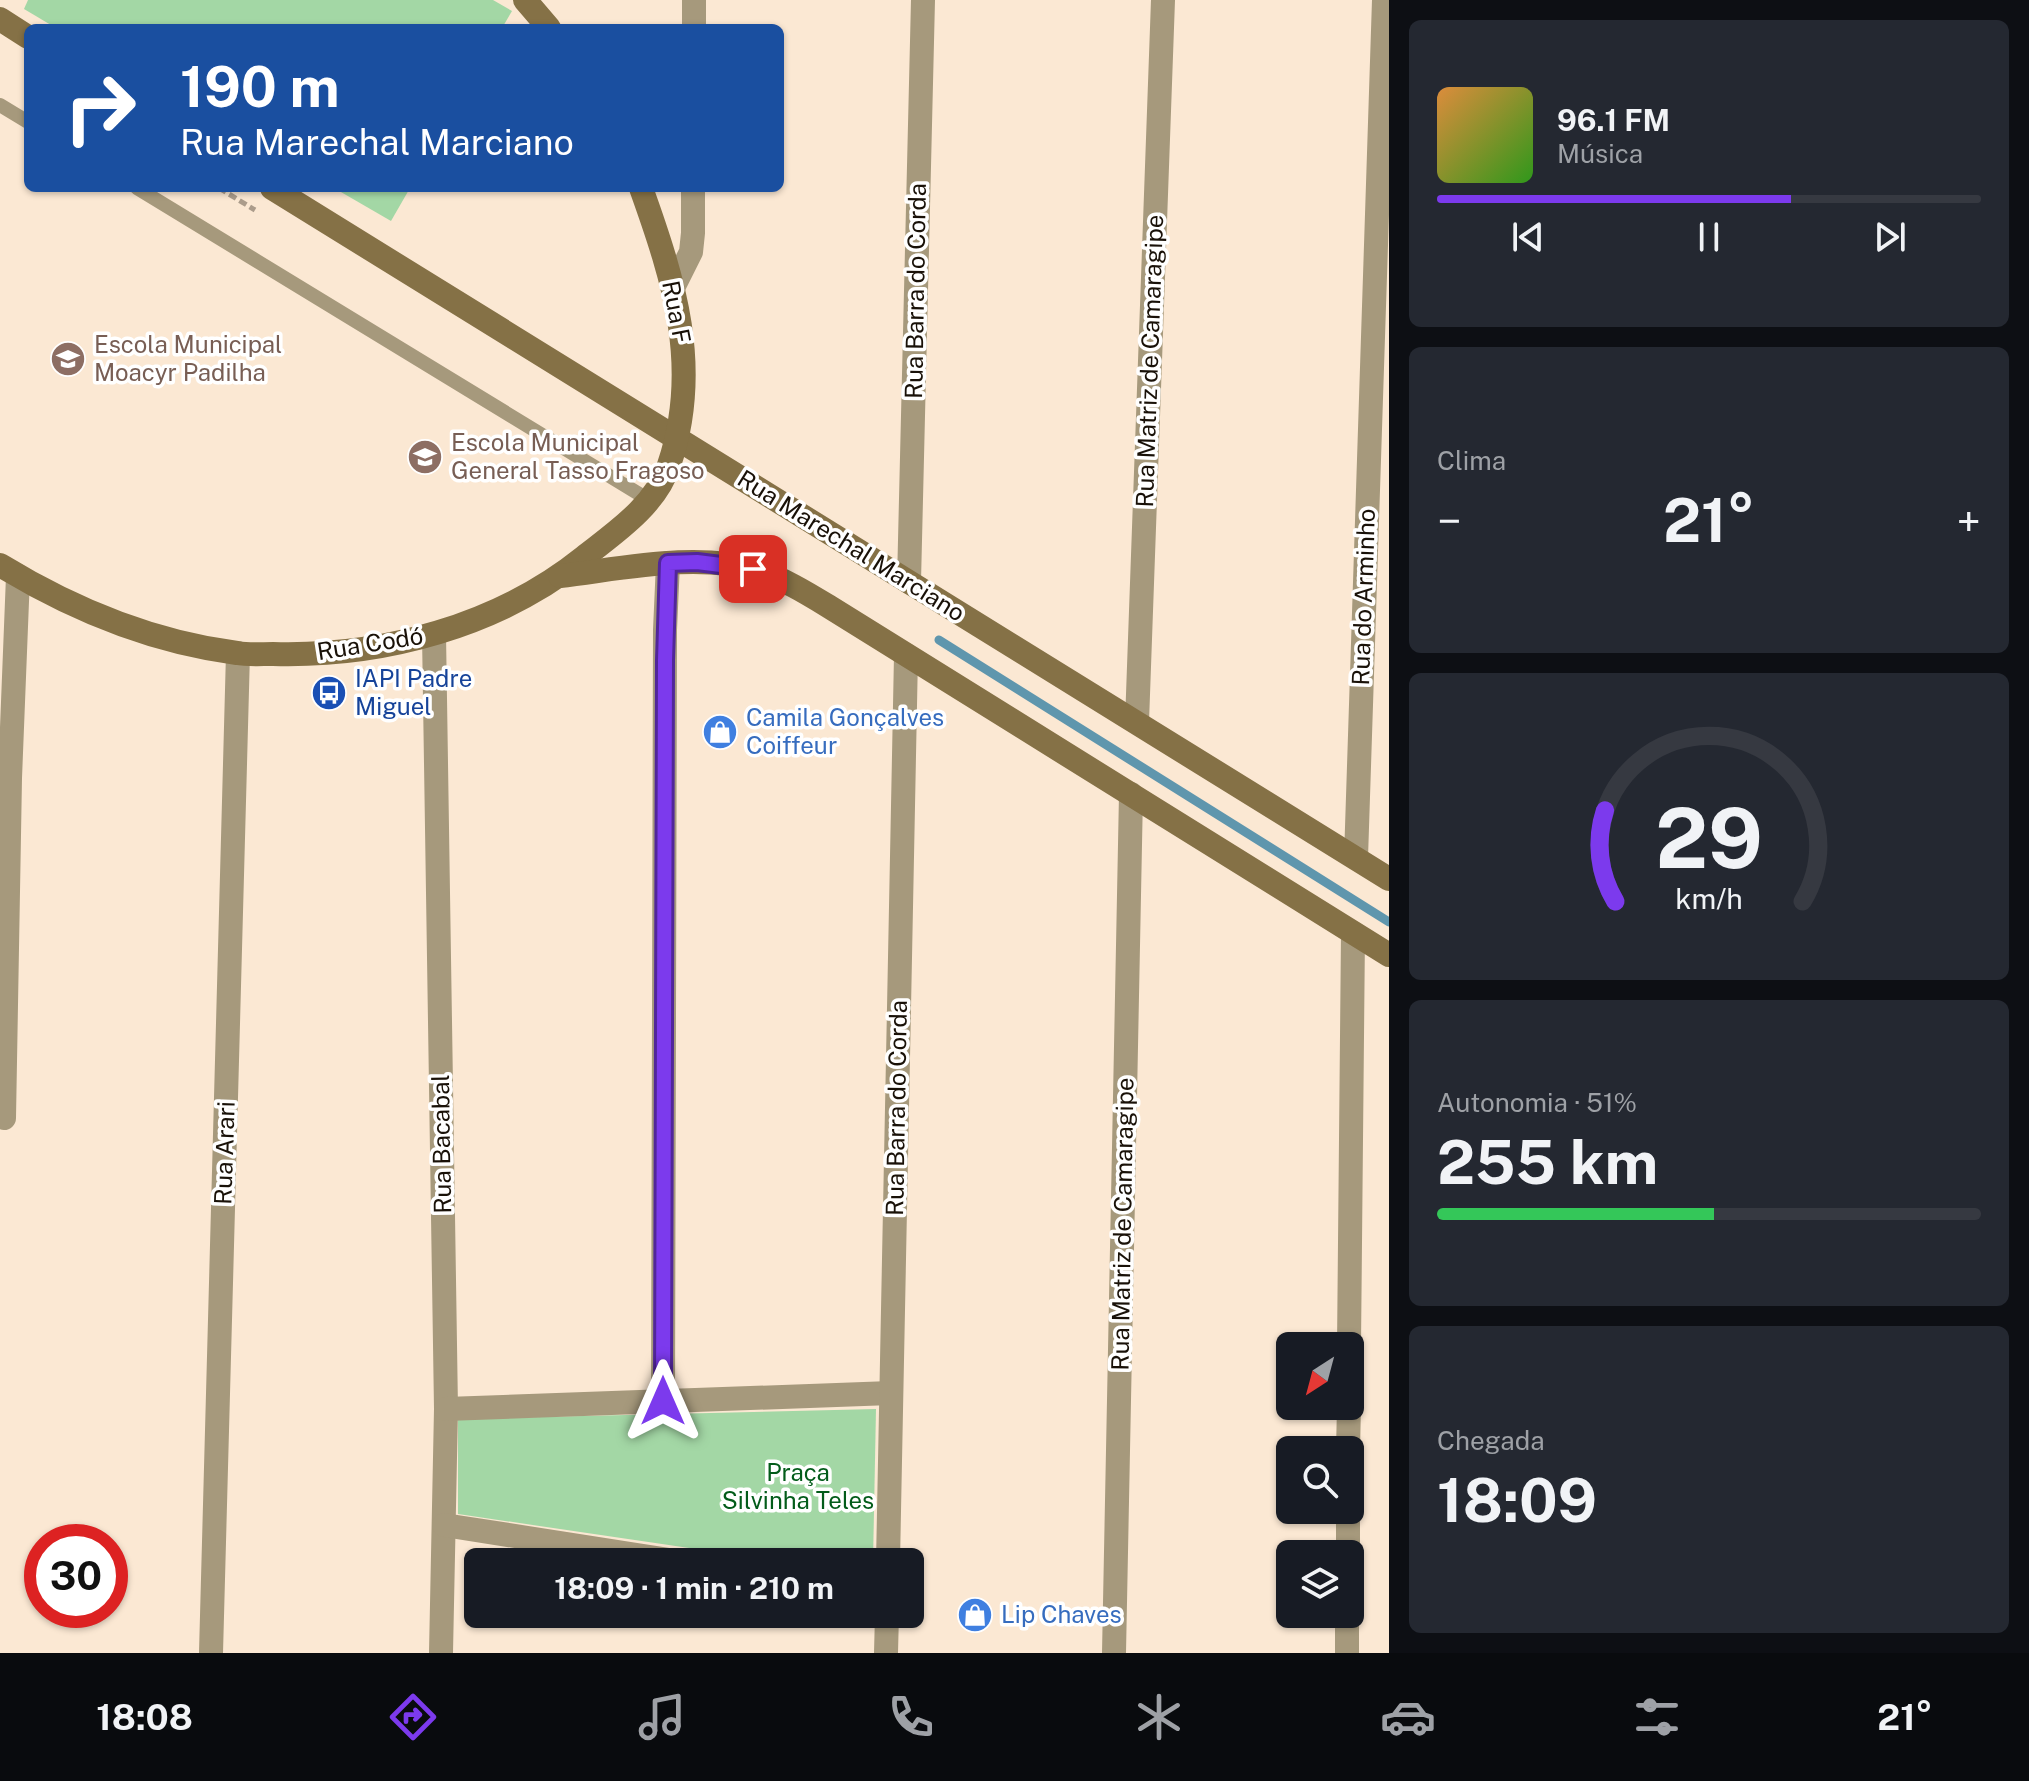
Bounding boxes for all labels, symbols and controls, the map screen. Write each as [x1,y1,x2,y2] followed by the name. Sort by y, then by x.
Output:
[180,54,340,120] text: 190 m
[48,56,152,160] icon: right
[1557,102,1670,138] text: 96.1 FM
[180,121,574,163] text: Rua Marechal Marciano
[1557,138,1643,169] text: Música
[899,183,931,399] street label: Rua Barra do Corda
[1130,214,1168,508] street label: Rua Matriz de Camaragipe
[1506,215,1550,259] icon: previous
[1687,215,1731,259] icon: pause
[1868,215,1912,259] icon: next
[657,278,697,346] street label: Rua F
[94,330,282,386] place label: Escola Municipal Moacyr Padilha
[49,340,87,378] school or university icon: Escola Municipal Moacyr Padilha
[451,428,705,484] place label: Escola Municipal General Tasso Fragoso
[406,438,444,476] school or university icon: Escola Municipal General Tasso Fragoso
[1437,445,1506,476] text: Clima
[733,464,970,627] street label: Rua Marechal Marciano
[1663,485,1755,556] text: 21°
[1437,495,1461,547] text: −
[1957,495,1981,547] text: +
[1346,508,1380,686] street label: Rua do Arminho
[719,535,787,603] pin
[731,547,775,591] icon: arrive
[315,621,425,665] street label: Rua Codó
[355,664,472,720] place label: IAPI Padre Miguel
[310,674,348,712] bus stop icon: IAPI Padre Miguel
[746,703,944,759] place label: Camila Gonçalves Coiffeur
[701,713,739,751] shop icon: Camila Gonçalves Coiffeur
[1655,789,1763,887] text: 29
[1675,883,1743,916] text: km/h
[880,1000,912,1216] street label: Rua Barra do Corda
[426,1074,456,1214] street label: Rua Bacabal
[1105,1077,1139,1371] street label: Rua Matriz de Camaragipe
[1437,1087,1637,1118] text: Autonomia · 51%
[208,1101,240,1205] street label: Rua Arari
[1437,1127,1658,1198] text: 255 km
[1276,1332,1364,1420] north arrow
[1276,1332,1364,1628] map controls
[621,1359,705,1443] position arrow
[1437,1425,1545,1456] text: Chegada
[1276,1436,1364,1524] button: search
[722,1458,874,1514] park label: Praça Silvinha Teles
[1437,1465,1597,1536] text: 18:09
[24,1524,128,1628] speed limit sign: 30
[1276,1540,1364,1628] button: layers
[554,1570,834,1606] text: 18:09 · 1 min · 210 m
[956,1596,994,1634] shop icon: Lip Chaves
[1001,1600,1122,1628] place label: Lip Chaves
[385,1689,441,1745] icon: directions
[634,1689,690,1745] icon: music
[883,1689,939,1745] icon: phone
[1131,1689,1187,1745] icon: climate
[1380,1689,1436,1745] icon: car
[1629,1689,1685,1745] icon: filters
[96,1696,193,1738] text: 18:08
[1877,1696,1933,1738] text: 21°

